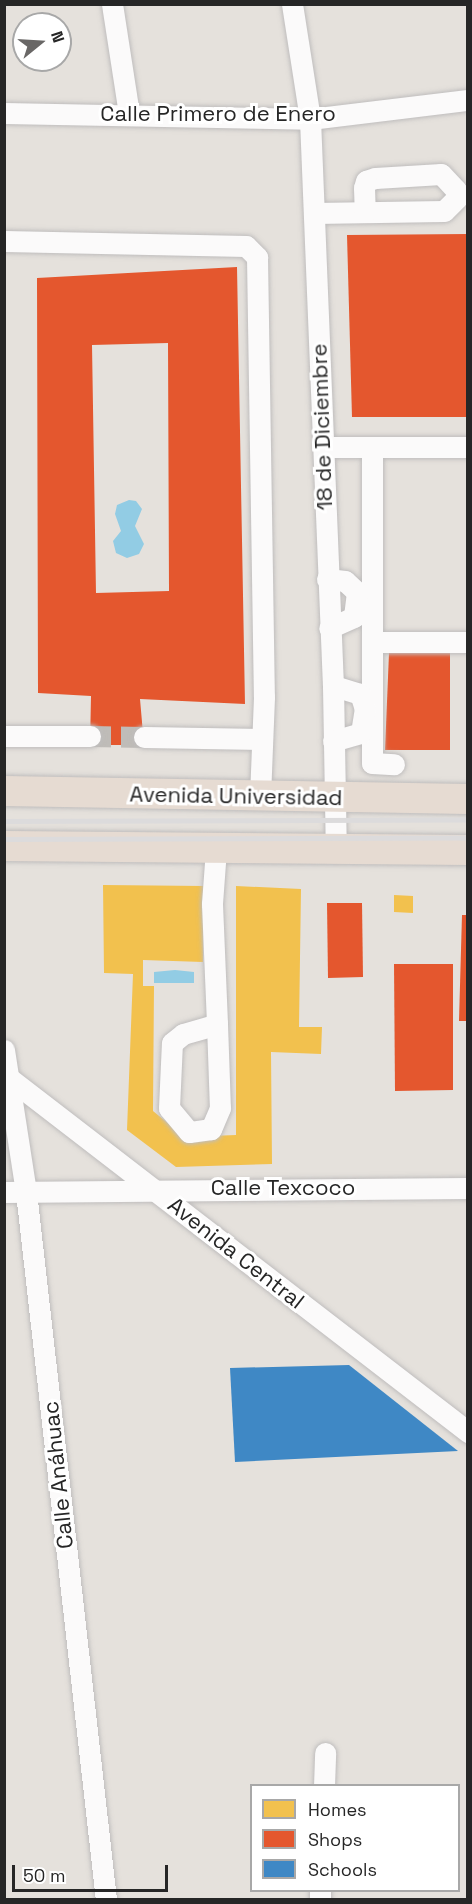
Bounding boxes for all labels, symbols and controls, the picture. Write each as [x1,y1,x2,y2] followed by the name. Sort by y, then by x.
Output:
[12,12,72,72] north arrow
[46,29,69,45] text: N
[100,101,336,127] street label: Calle Primero de Enero
[306,343,338,511] street label: 18 de Diciembre
[129,781,343,811] street label: Avenida Universidad
[210,1175,356,1201] street label: Calle Texcoco
[163,1192,309,1314] street label: Avenida Central
[37,1400,79,1550] street label: Calle Anáhuac
[250,1784,460,1892] legend
[308,1798,367,1821] text: Homes
[308,1828,362,1851] text: Shops
[15,1853,171,1891] scale bar
[308,1858,377,1881] text: Schools
[23,1864,65,1887] text: 50 m

